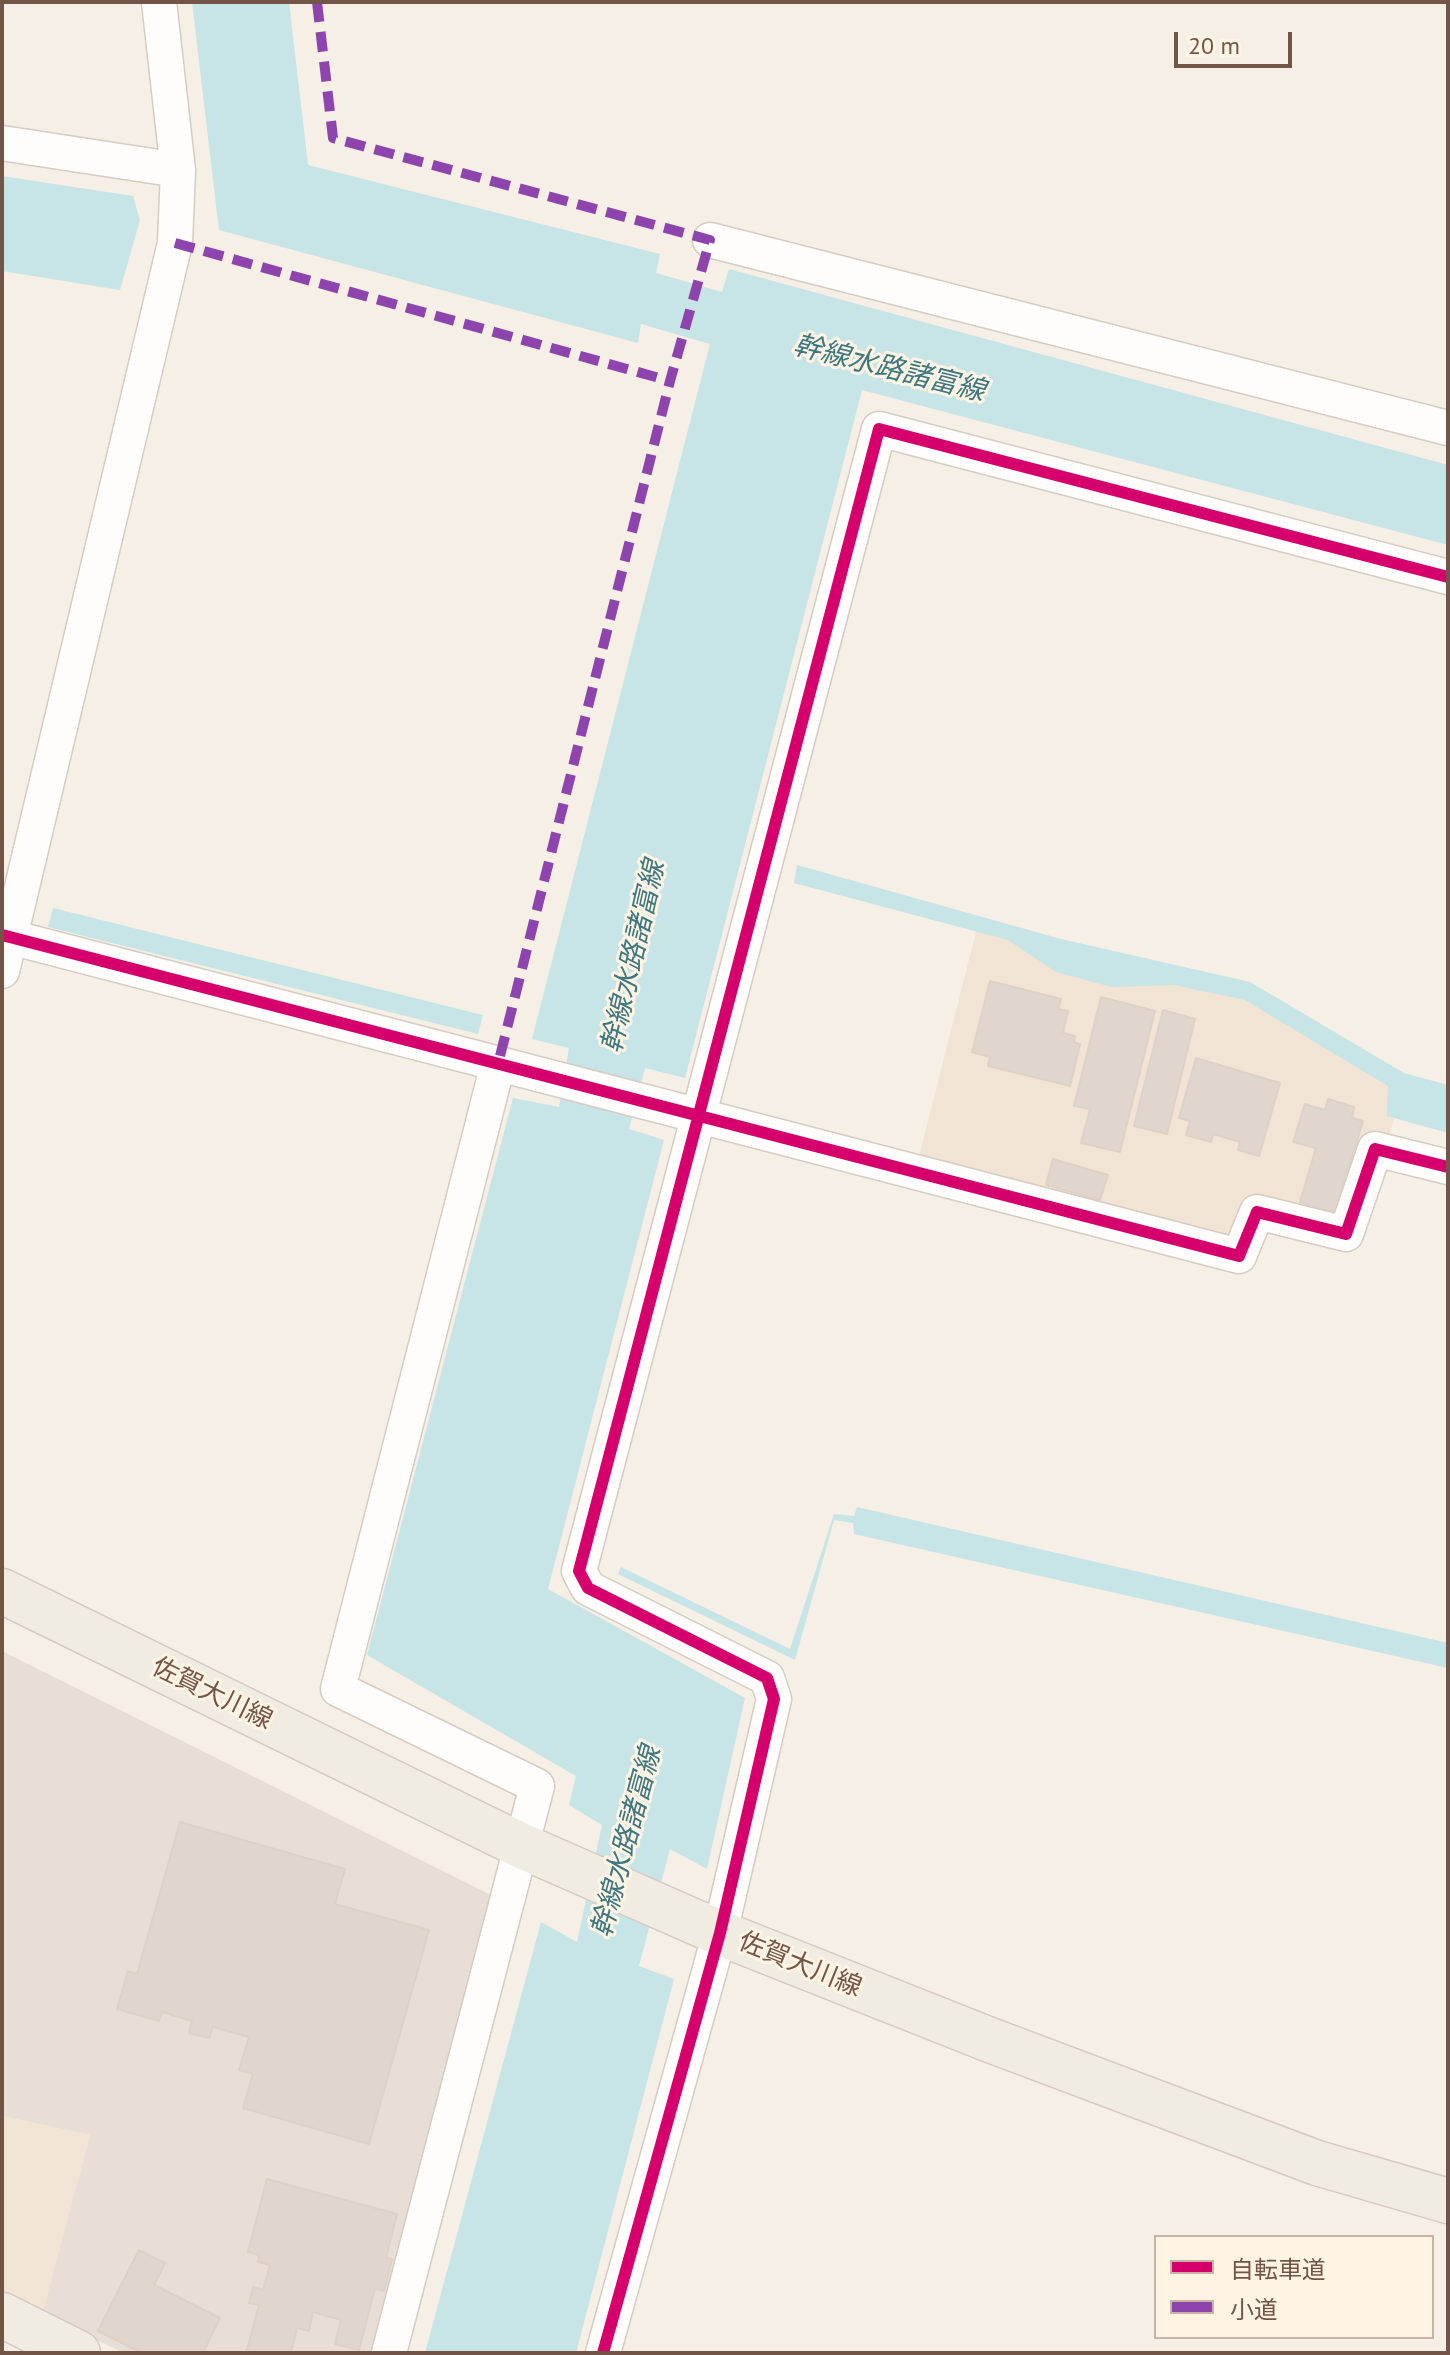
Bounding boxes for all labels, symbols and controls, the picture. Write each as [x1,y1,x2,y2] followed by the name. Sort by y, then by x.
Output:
[1178,16,1296,66] scale bar
[1188,30,1240,61] text: 20 m
[790,329,988,409] water label: 幹線水路諸富線
[596,858,672,1056] water label: 幹線水路諸富線
[147,1651,277,1737] street label: 佐賀大川線
[585,1743,669,1941] water label: 幹線水路諸富線
[734,1926,866,2004] street label: 佐賀大川線
[1154,2235,1434,2339] legend
[1230,2254,1326,2285] text: 自転車道
[1230,2294,1278,2325] text: 小道

